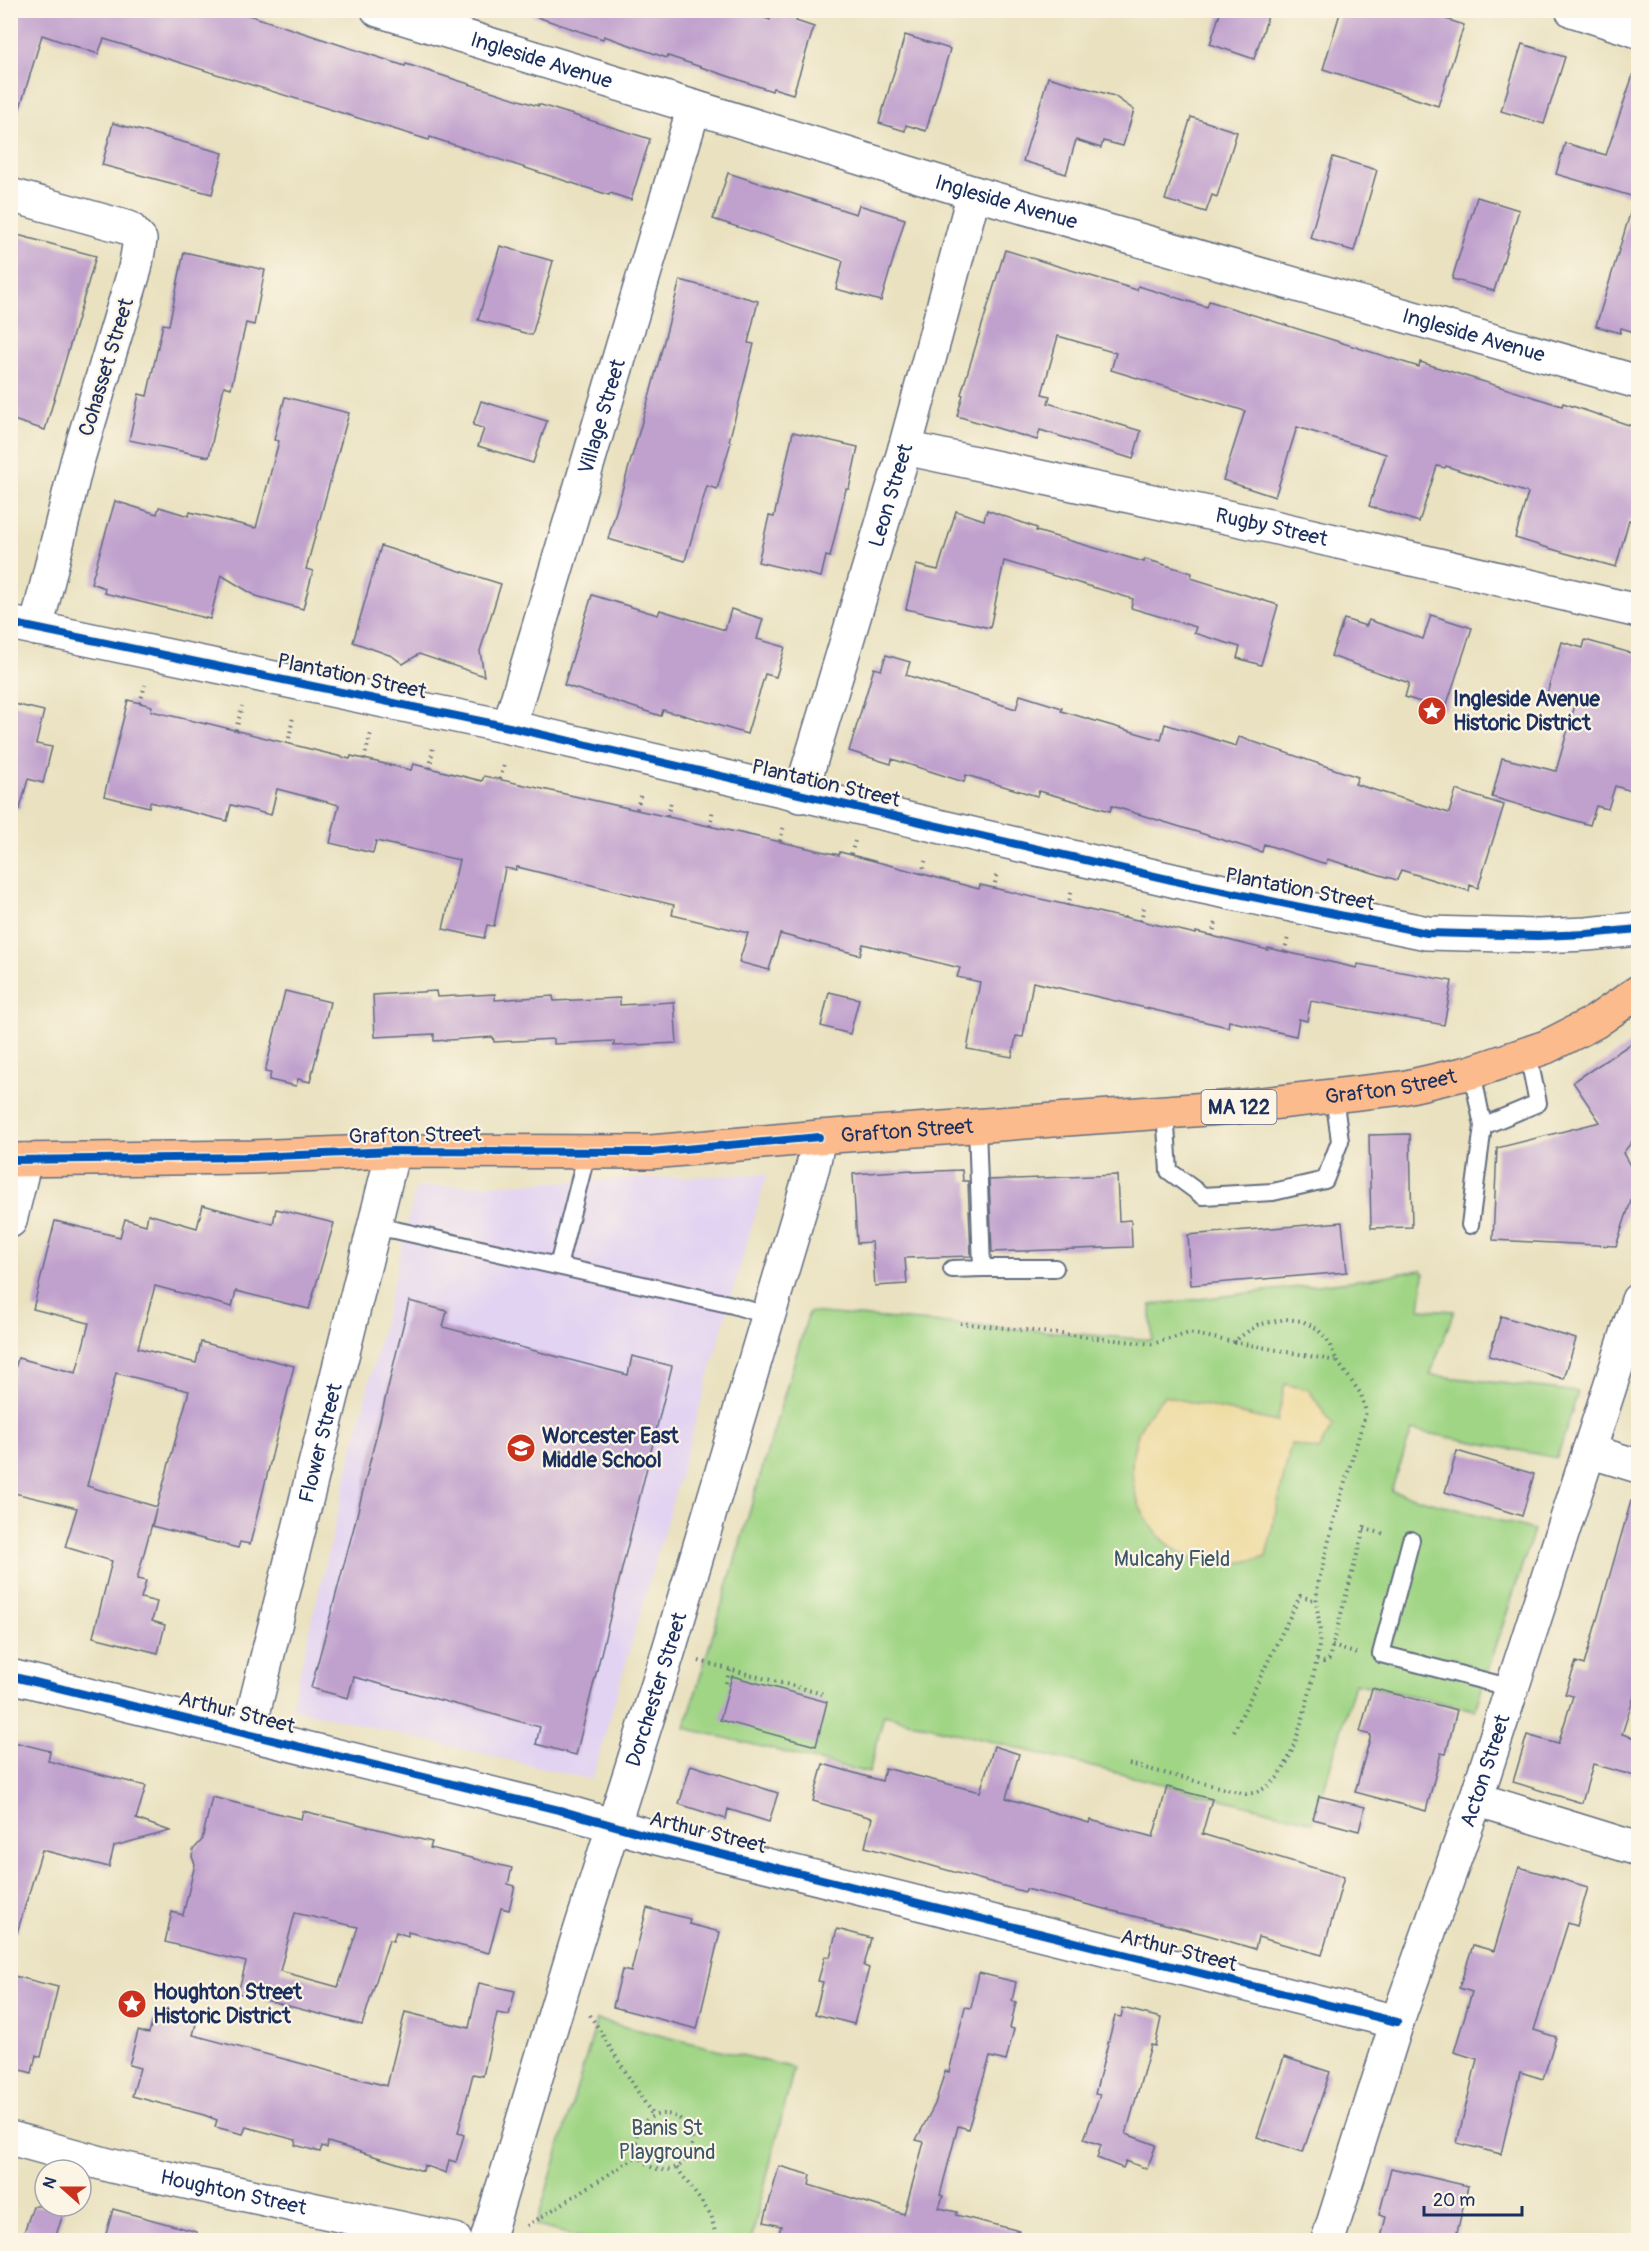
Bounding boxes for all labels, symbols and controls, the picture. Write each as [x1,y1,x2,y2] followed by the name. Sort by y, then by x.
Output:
[467,26,616,95] street label: Ingleside Avenue
[932,169,1081,236] street label: Ingleside Avenue
[73,294,140,439] street label: Cohasset Street
[1399,303,1549,369] street label: Ingleside Avenue
[572,355,632,477] street label: Village Street
[863,440,920,551] street label: Leon Street
[1213,502,1331,553] street label: Rugby Street
[275,648,429,706] street label: Plantation Street
[1453,686,1600,737] place label: Ingleside Avenue Historic District
[1416,695,1448,727] place icon: Ingleside Avenue Historic District
[749,753,903,814] street label: Plantation Street
[1223,862,1377,917] street label: Plantation Street
[1324,1063,1460,1111] street label: Grafton Street
[1202,1090,1276,1124] road number: MA 122
[840,1113,975,1149] street label: Grafton Street
[348,1121,482,1150] street label: Grafton Street
[293,1380,349,1506] street label: Flower Street
[542,1423,679,1474] place label: Worcester East Middle School
[505,1432,537,1464] school or university icon: Worcester East Middle School
[1114,1546,1230,1573] park label: Mulcahy Field
[620,1609,693,1770] street label: Dorchester Street
[176,1685,298,1740] street label: Arthur Street
[1454,1710,1517,1831] street label: Acton Street
[647,1805,769,1860] street label: Arthur Street
[1118,1923,1240,1978] street label: Arthur Street
[153,1979,302,2030] place label: Houghton Street Historic District
[116,1988,148,2020] place icon: Houghton Street Historic District
[619,2115,715,2166] park label: Banis St Playground
[33,2158,93,2218] north arrow
[158,2164,309,2222] street label: Houghton Street
[39,2174,61,2192] text: N
[1424,2179,1522,2217] scale bar
[1433,2189,1475,2212] text: 20 m

